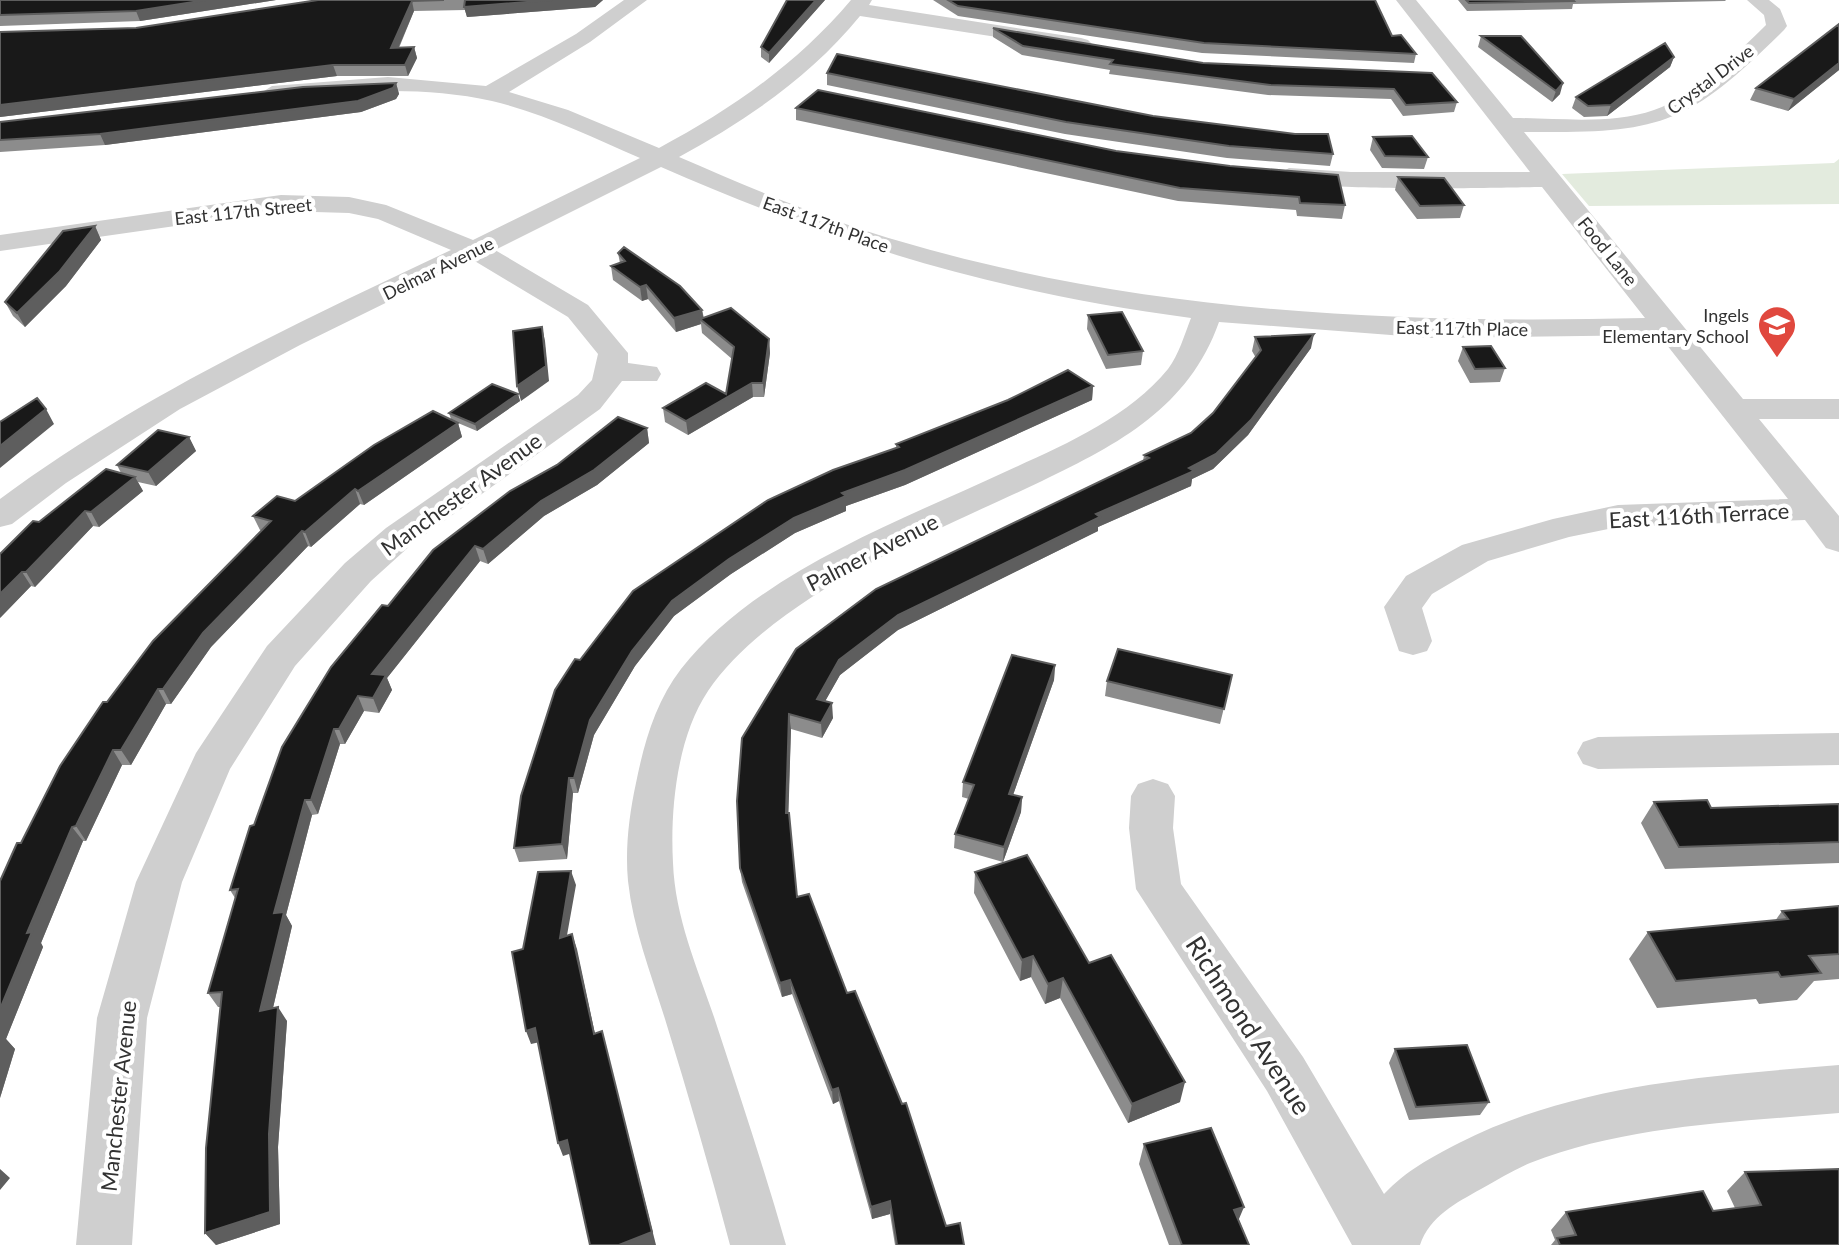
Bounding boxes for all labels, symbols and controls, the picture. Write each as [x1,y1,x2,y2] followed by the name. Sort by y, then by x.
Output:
[1662,39,1758,119] street label: Crystal Drive
[760,191,892,257] street label: East 117th Place
[173,193,313,229] street label: East 117th Street
[1574,212,1642,290] street label: Food Lane
[379,232,497,304] street label: Delmar Avenue
[1602,304,1749,347] place label: Ingels Elementary School
[1756,304,1798,359] school or university icon: Ingels Elementary School
[1396,316,1528,340] street label: East 117th Place
[375,427,547,561] street label: Manchester Avenue
[1608,497,1790,533] street label: East 116th Terrace
[802,507,942,597] street label: Palmer Avenue
[1179,930,1319,1120] street label: Richmond Avenue
[95,999,141,1193] street label: Manchester Avenue

